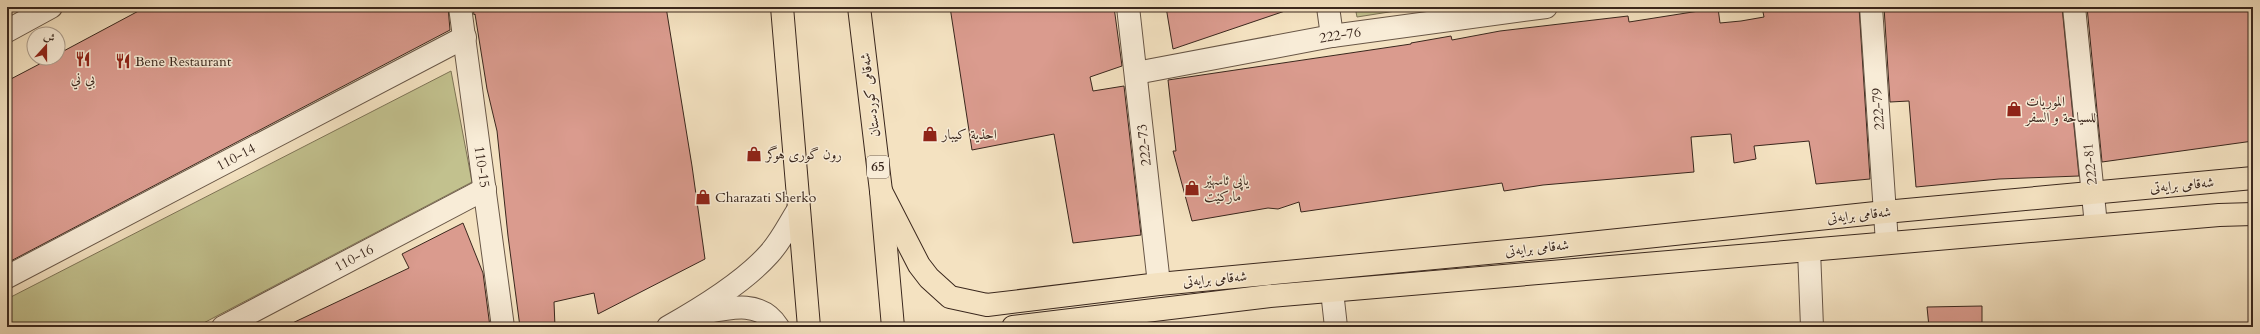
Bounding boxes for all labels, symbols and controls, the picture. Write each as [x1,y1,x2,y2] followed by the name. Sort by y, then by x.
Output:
[1318,22,1362,48] street label: 222-76
[26,26,66,66] north arrow
[42,28,57,46] text: ش
[74,50,92,68] restaurant icon: بي ني
[114,52,132,70] restaurant icon: Bene Restaurant
[135,52,232,71] place label: Bene Restaurant
[855,52,885,138] street label: شەقامی کوردستان
[71,69,96,90] place label: بي ني
[1867,87,1889,131] street label: 222-79
[2024,92,2096,127] place label: الموريات للسياحة و السفر
[2005,100,2023,118] shop icon: الموريات للسياحة و السفر
[1132,123,1156,167] street label: 222-73
[921,125,939,143] shop icon: احذية كيبار
[940,125,997,144] place label: احذية كيبار
[213,139,259,175] street label: 110-14
[2078,142,2102,186] street label: 222-81
[470,145,494,189] street label: 110-15
[745,145,763,163] shop icon: رون گوری هوگر
[764,145,842,164] place label: رون گوری هوگر
[867,156,889,178] road number: 65
[1202,171,1250,206] place label: ياپی ئاسهێر مارکێت
[2149,173,2215,197] street label: شەقامی برایەتی
[1183,179,1201,197] shop icon: ياپی ئاسهێر مارکێت
[694,188,712,206] shop icon: Charazati Sherko
[715,188,817,207] place label: Charazati Sherko
[1826,202,1892,228] street label: شەقامی برایەتی
[1504,235,1570,261] street label: شەقامی برایەتی
[331,240,377,276] street label: 110-16
[1182,267,1248,291] street label: شەقامی برایەتی

